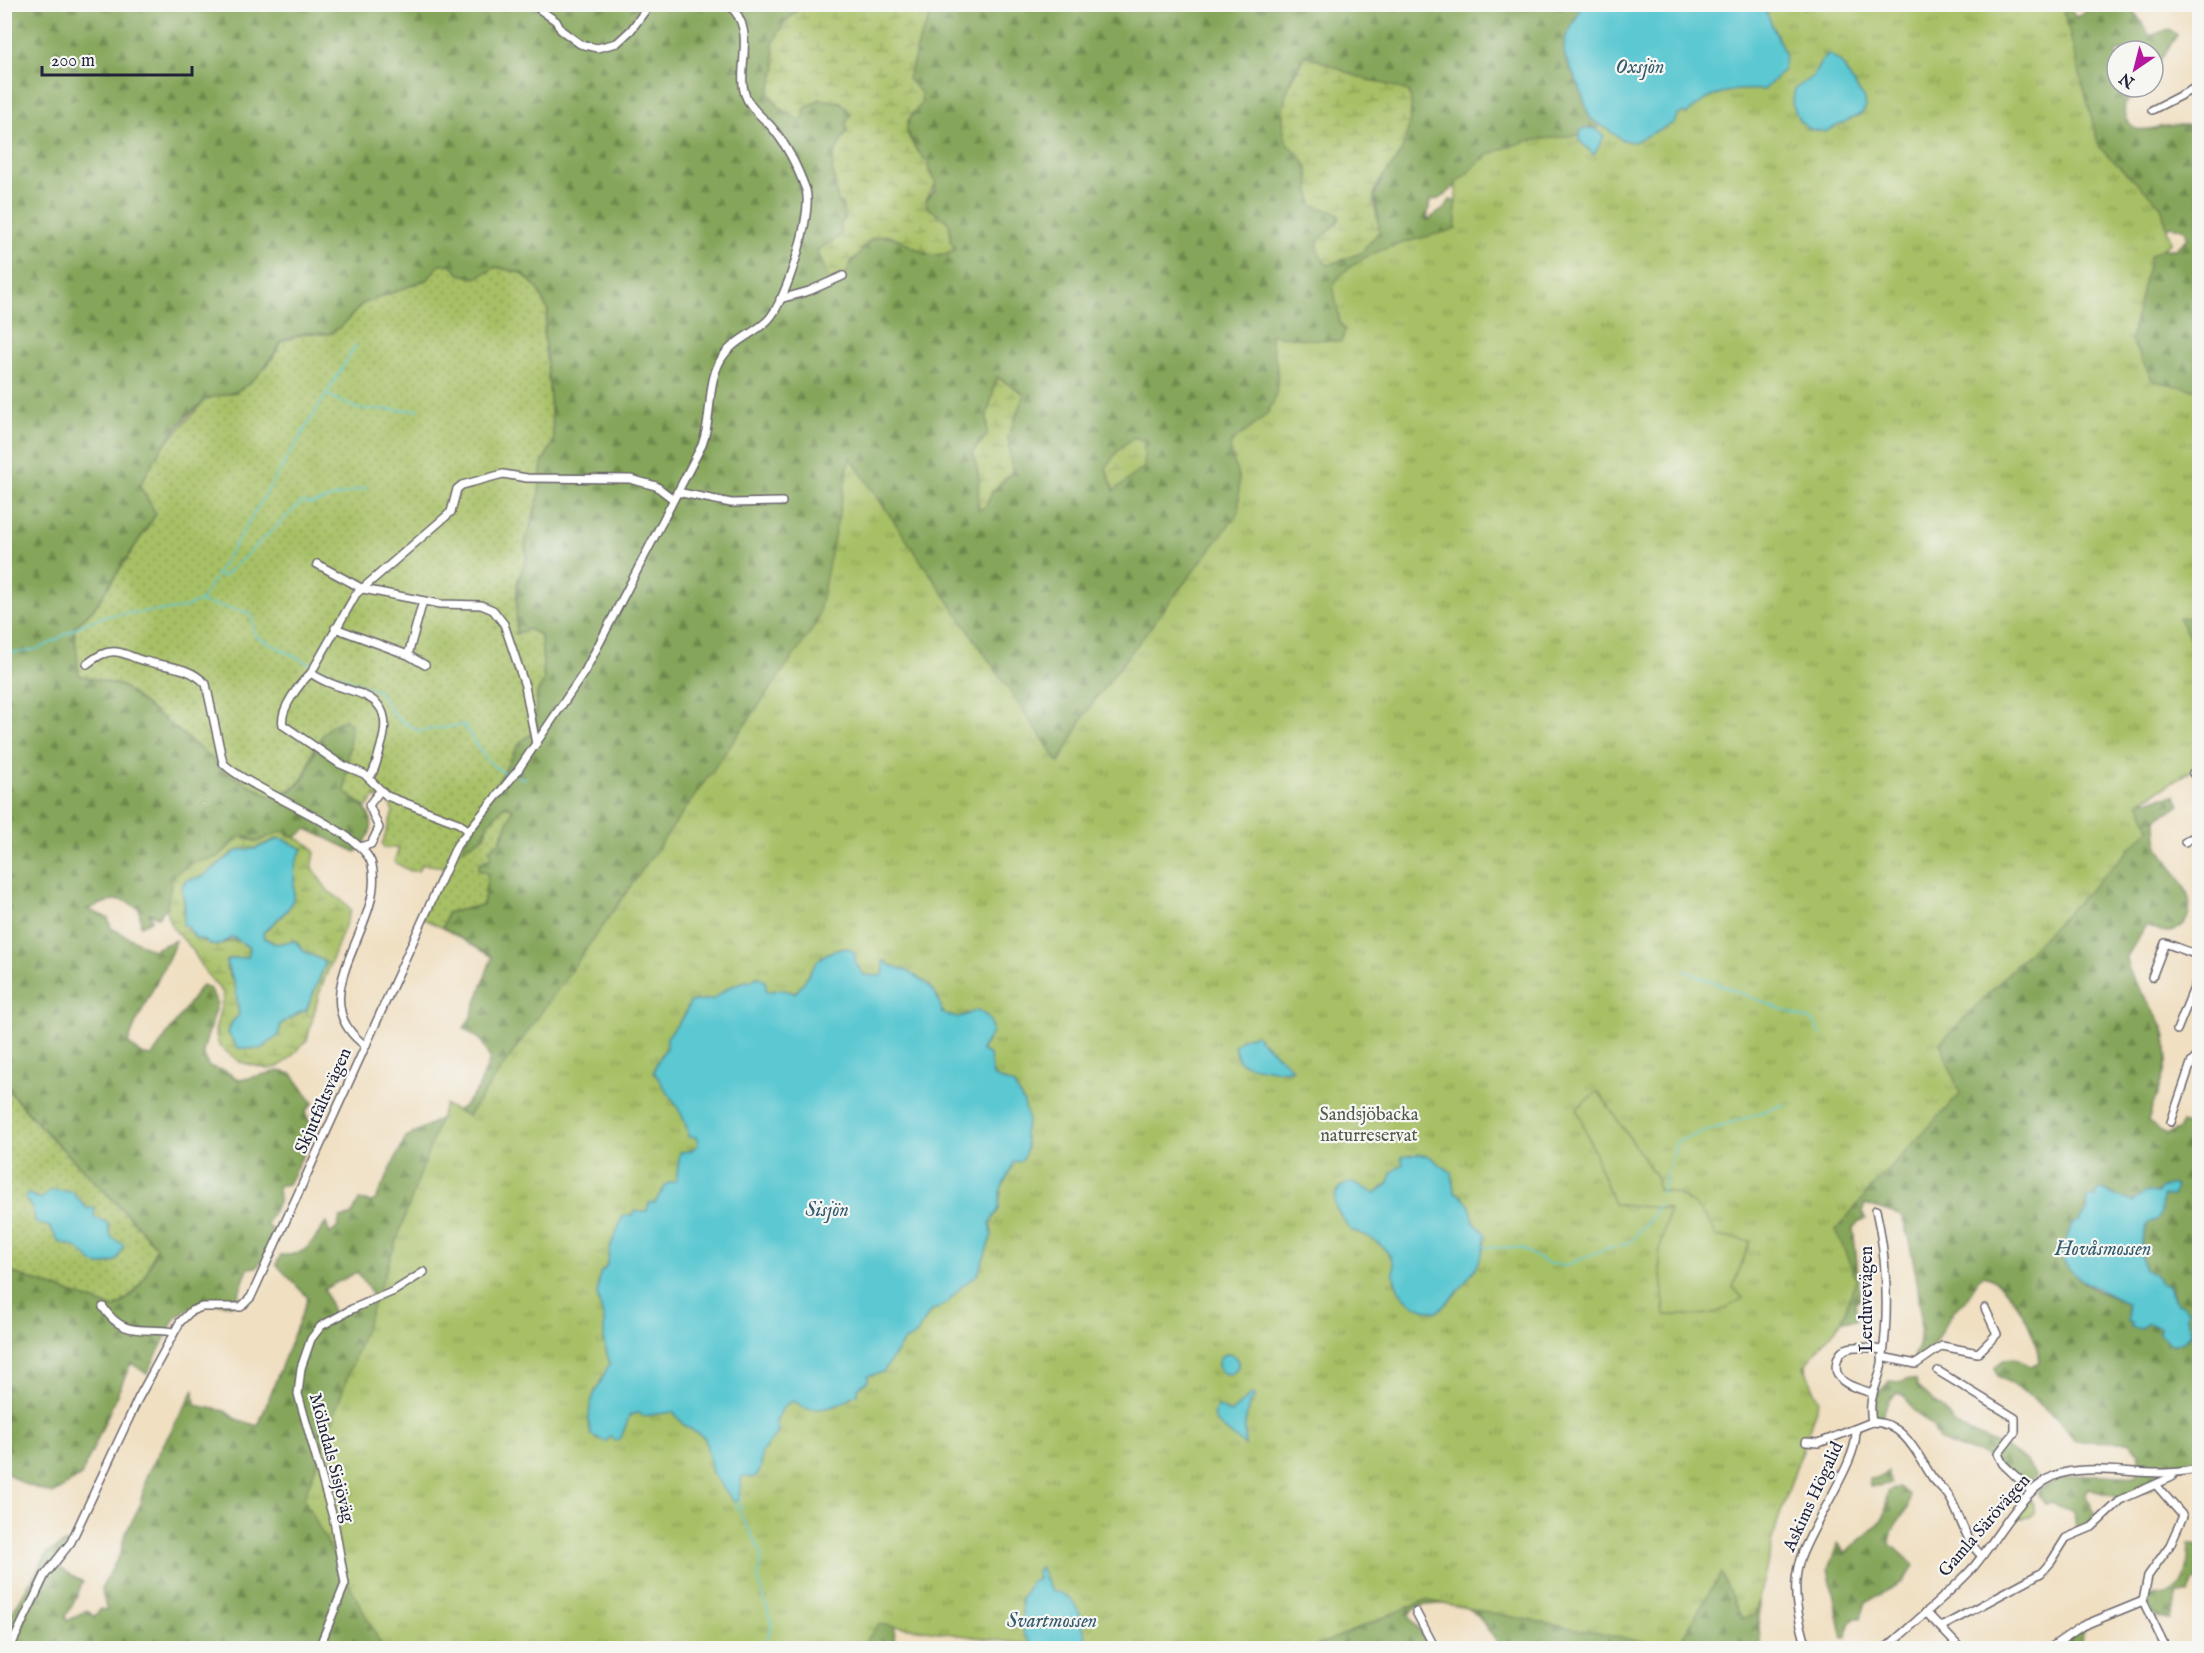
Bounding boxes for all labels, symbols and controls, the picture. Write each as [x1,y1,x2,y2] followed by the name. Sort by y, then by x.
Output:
[42,39,192,77] scale bar
[2105,39,2165,99] north arrow
[51,50,95,73] text: 200 m
[1616,55,1664,80] water label: Oxsjön
[2116,67,2140,92] text: N
[290,1044,358,1158] street label: Skjutfältsvägen
[1319,1104,1419,1148] park label: Sandsjöbacka naturreservat
[805,1198,849,1223] water label: Sisjön
[2054,1237,2151,1262] water label: Hovåsmossen
[1856,1245,1879,1352] street label: Lerduvevägen
[303,1391,359,1525] street label: Mölndals Sisjöväg
[1778,1438,1850,1557] street label: Askims Högalid
[1934,1469,2036,1582] street label: Gamla Särövägen
[1007,1609,1097,1634] water label: Svartmossen

